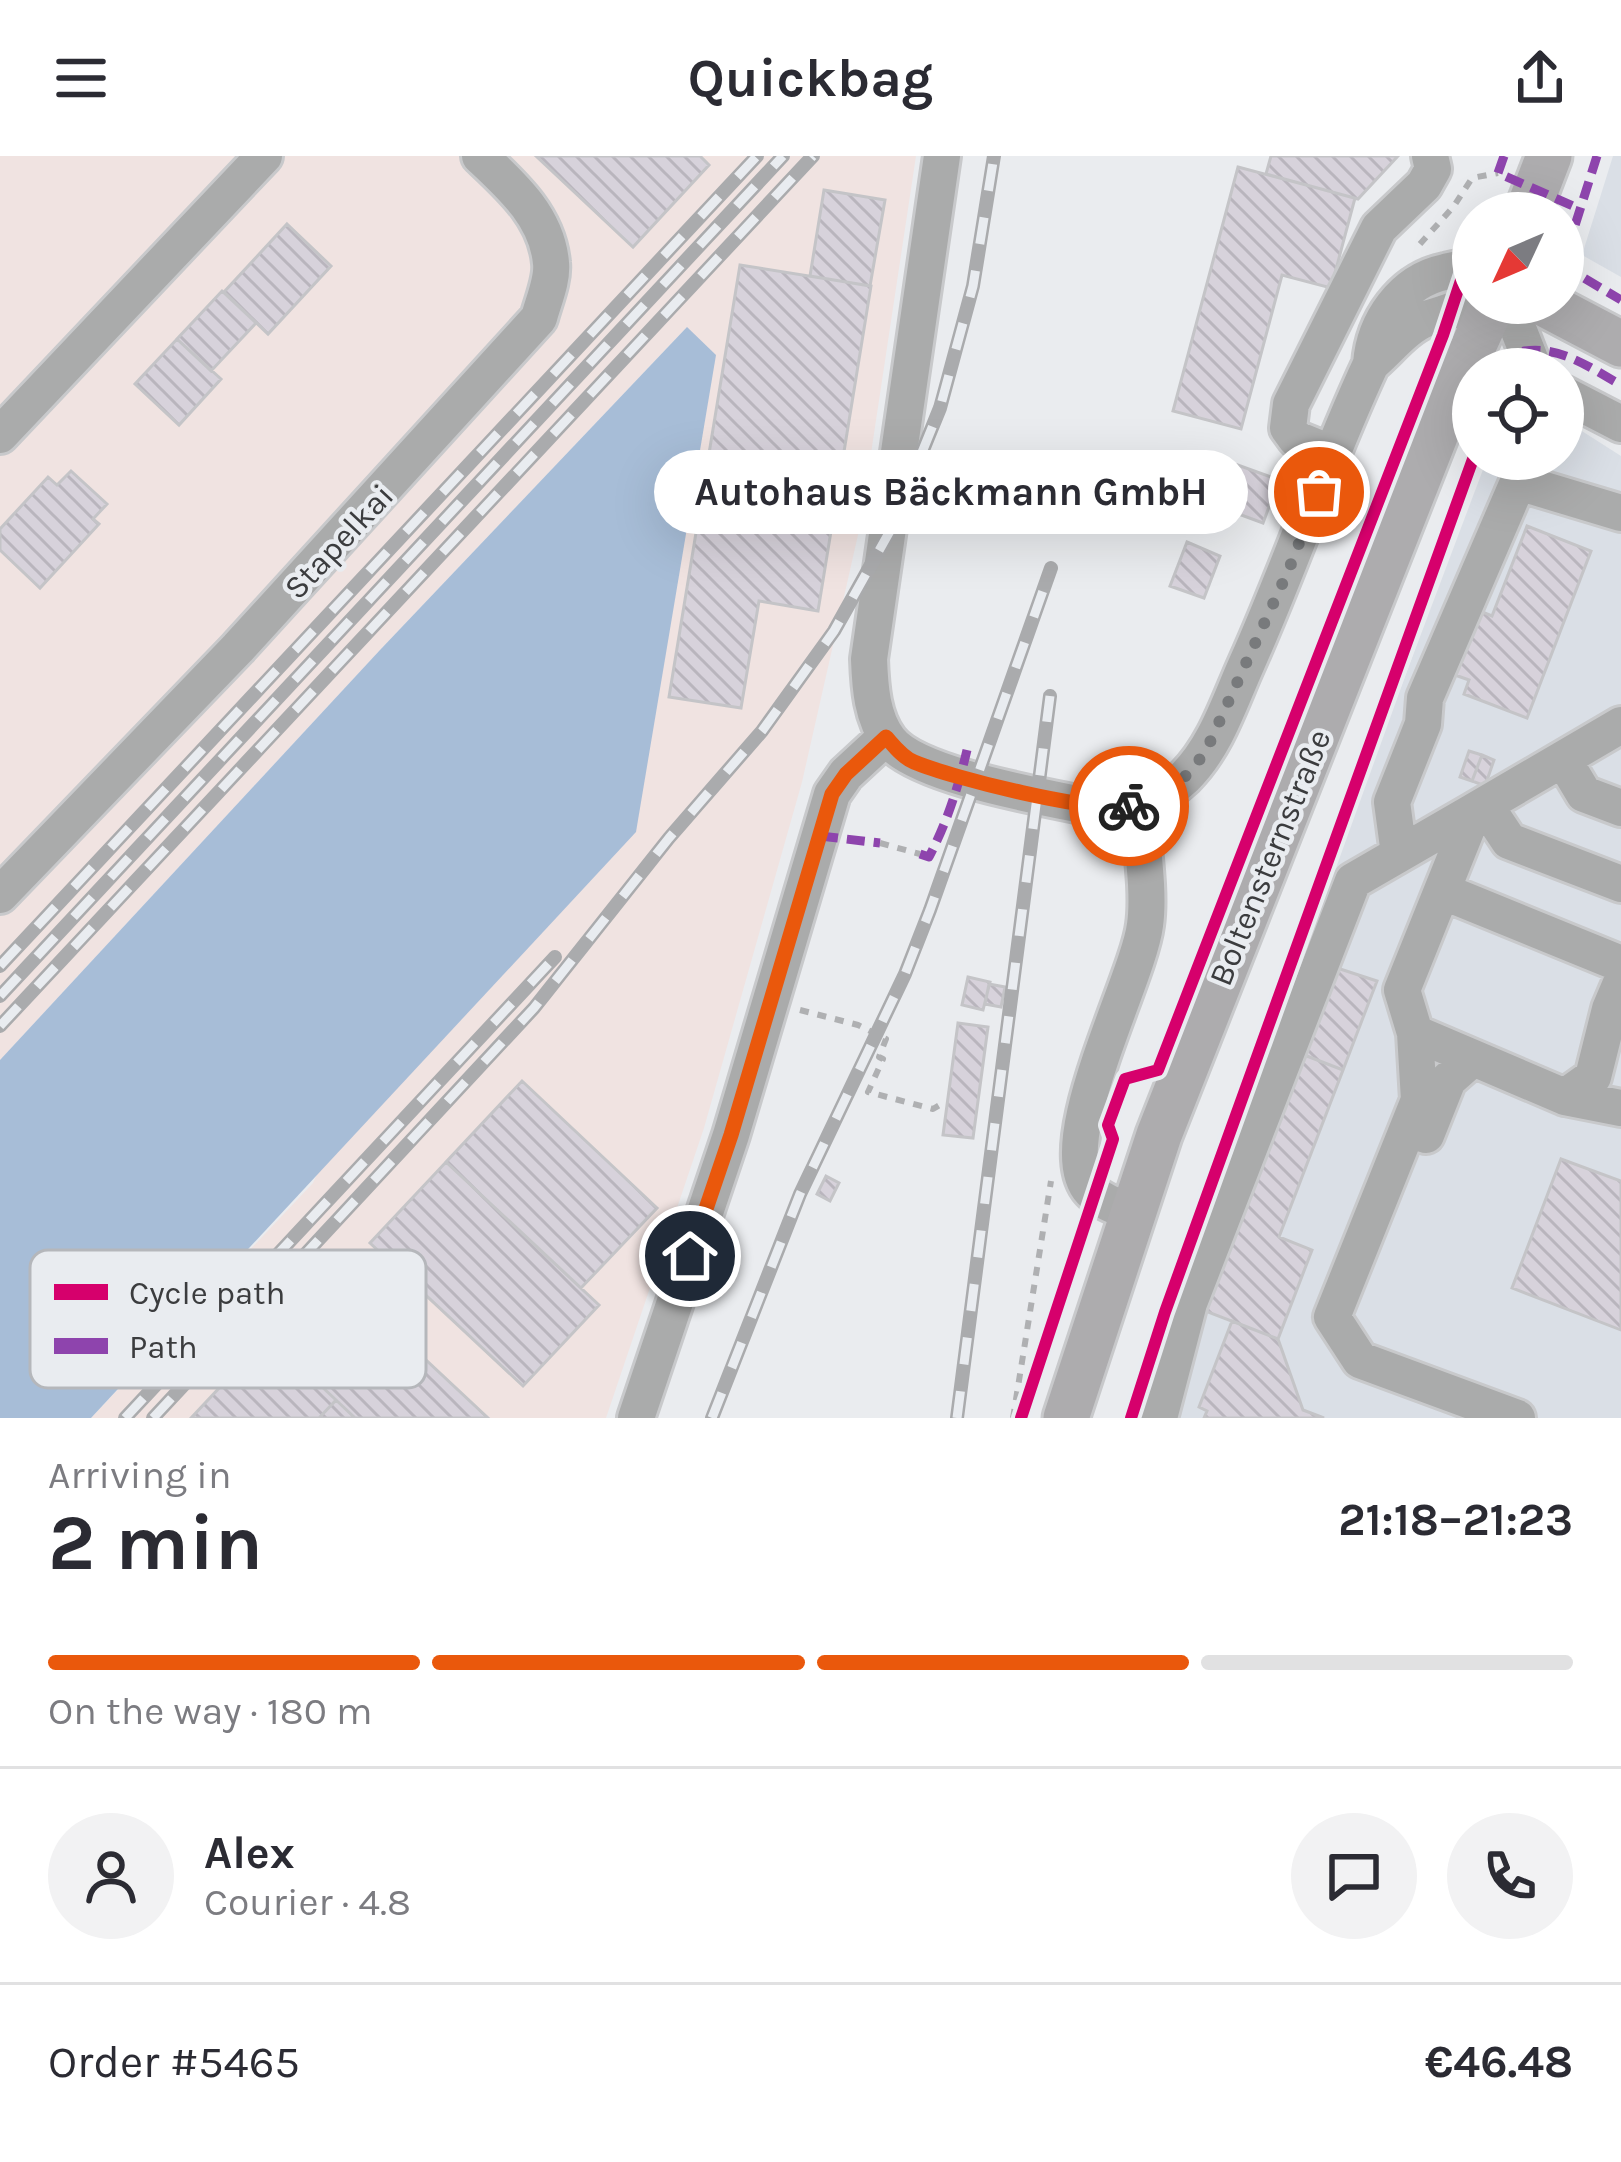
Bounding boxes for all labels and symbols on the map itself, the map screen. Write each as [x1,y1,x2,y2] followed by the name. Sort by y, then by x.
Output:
[1452,192,1584,324] north arrow
[1268,441,1370,543] pin
[653,450,1247,534] callout: Autohaus Bäckmann GmbH
[276,477,401,607] street label: Stapelkai
[1201,724,1339,991] street label: Boltensternstraße
[1069,746,1189,866] courier
[639,1205,741,1307] pin
[30,1250,426,1388] legend
[129,1274,285,1312] text: Cycle path
[129,1328,198,1366] text: Path

